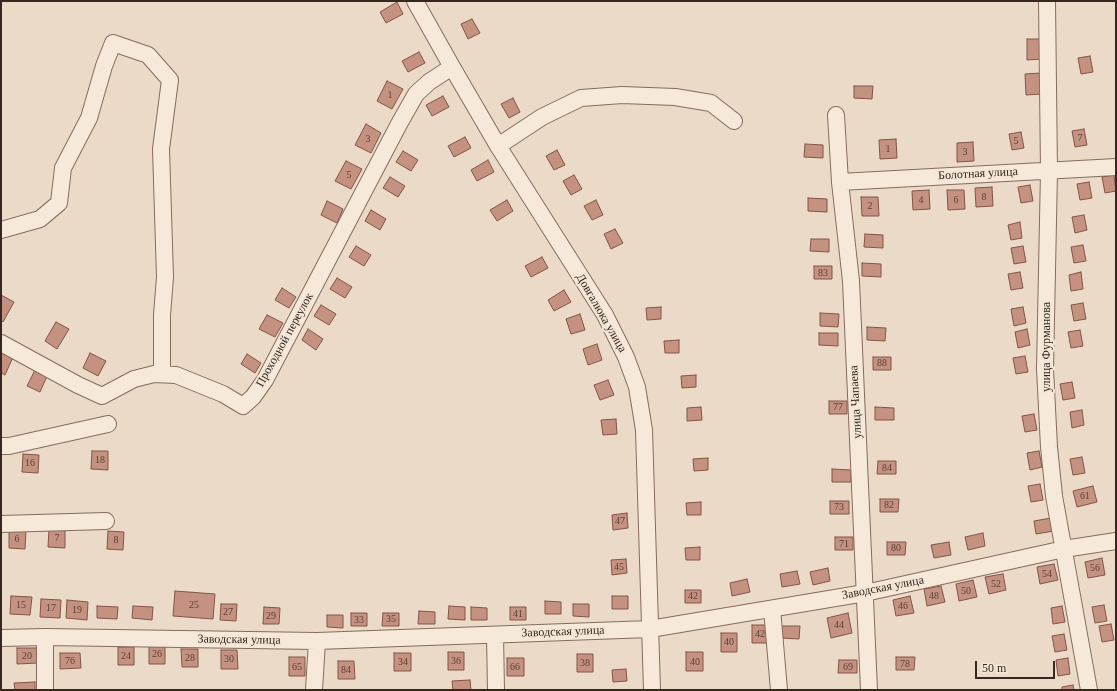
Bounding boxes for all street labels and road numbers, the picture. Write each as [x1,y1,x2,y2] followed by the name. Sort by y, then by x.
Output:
[938,165,1018,183] street label: Болотная улица
[573,271,629,355] street label: Довгалюка улица
[253,290,317,390] street label: Проходной переулок
[1040,302,1054,392] street label: улица Фурманова
[847,365,865,439] street label: улица Чапаева
[841,573,925,603] street label: Заводская улица
[521,623,605,641] street label: Заводская улица
[197,632,281,648] street label: Заводская улица

